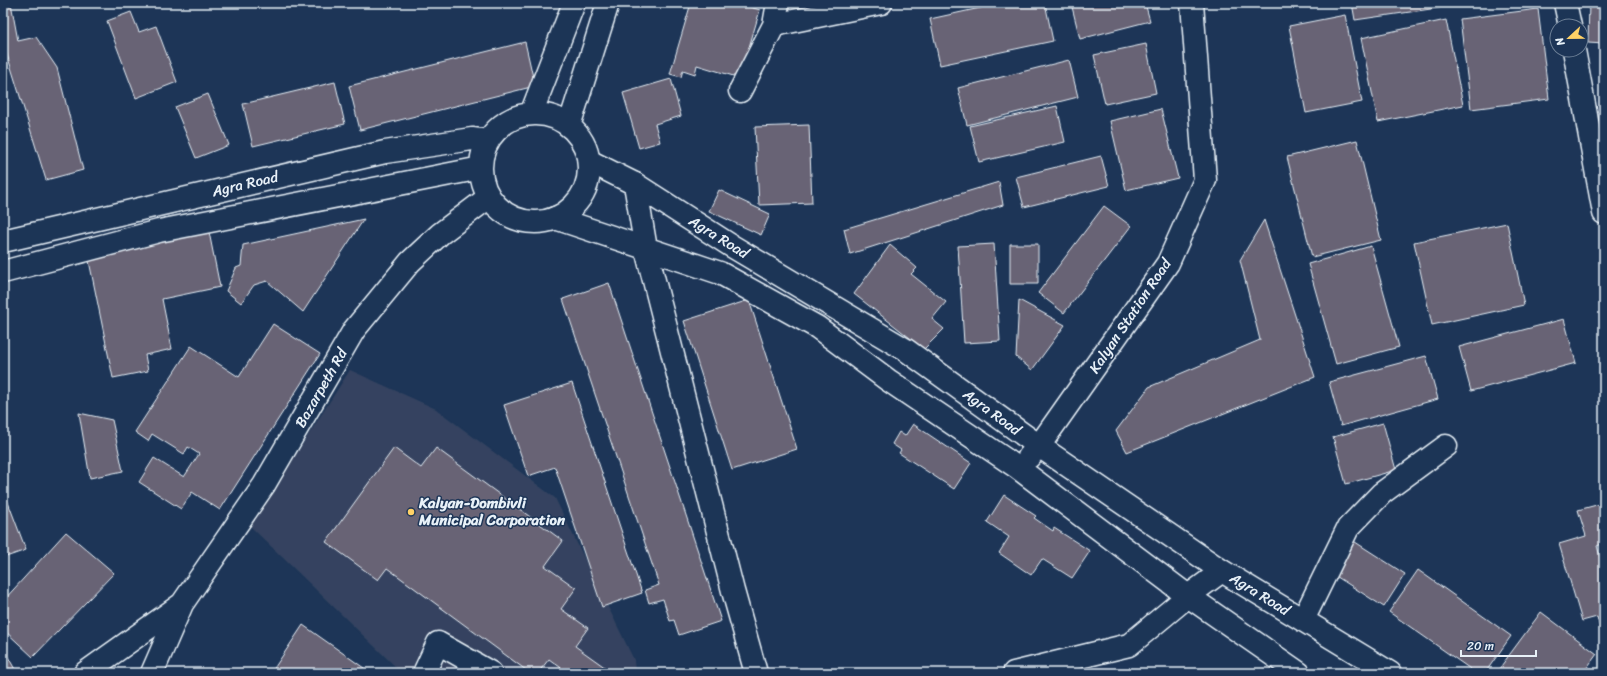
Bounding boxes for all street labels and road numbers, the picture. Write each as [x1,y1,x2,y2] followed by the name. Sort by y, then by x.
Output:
[208,164,282,204] street label: Agra Road
[683,208,755,266] street label: Agra Road
[1082,252,1179,379] street label: Kalyan Station Road
[288,342,355,433] street label: Bazarpeth Rd
[956,381,1028,443] street label: Agra Road
[1224,565,1296,623] street label: Agra Road

